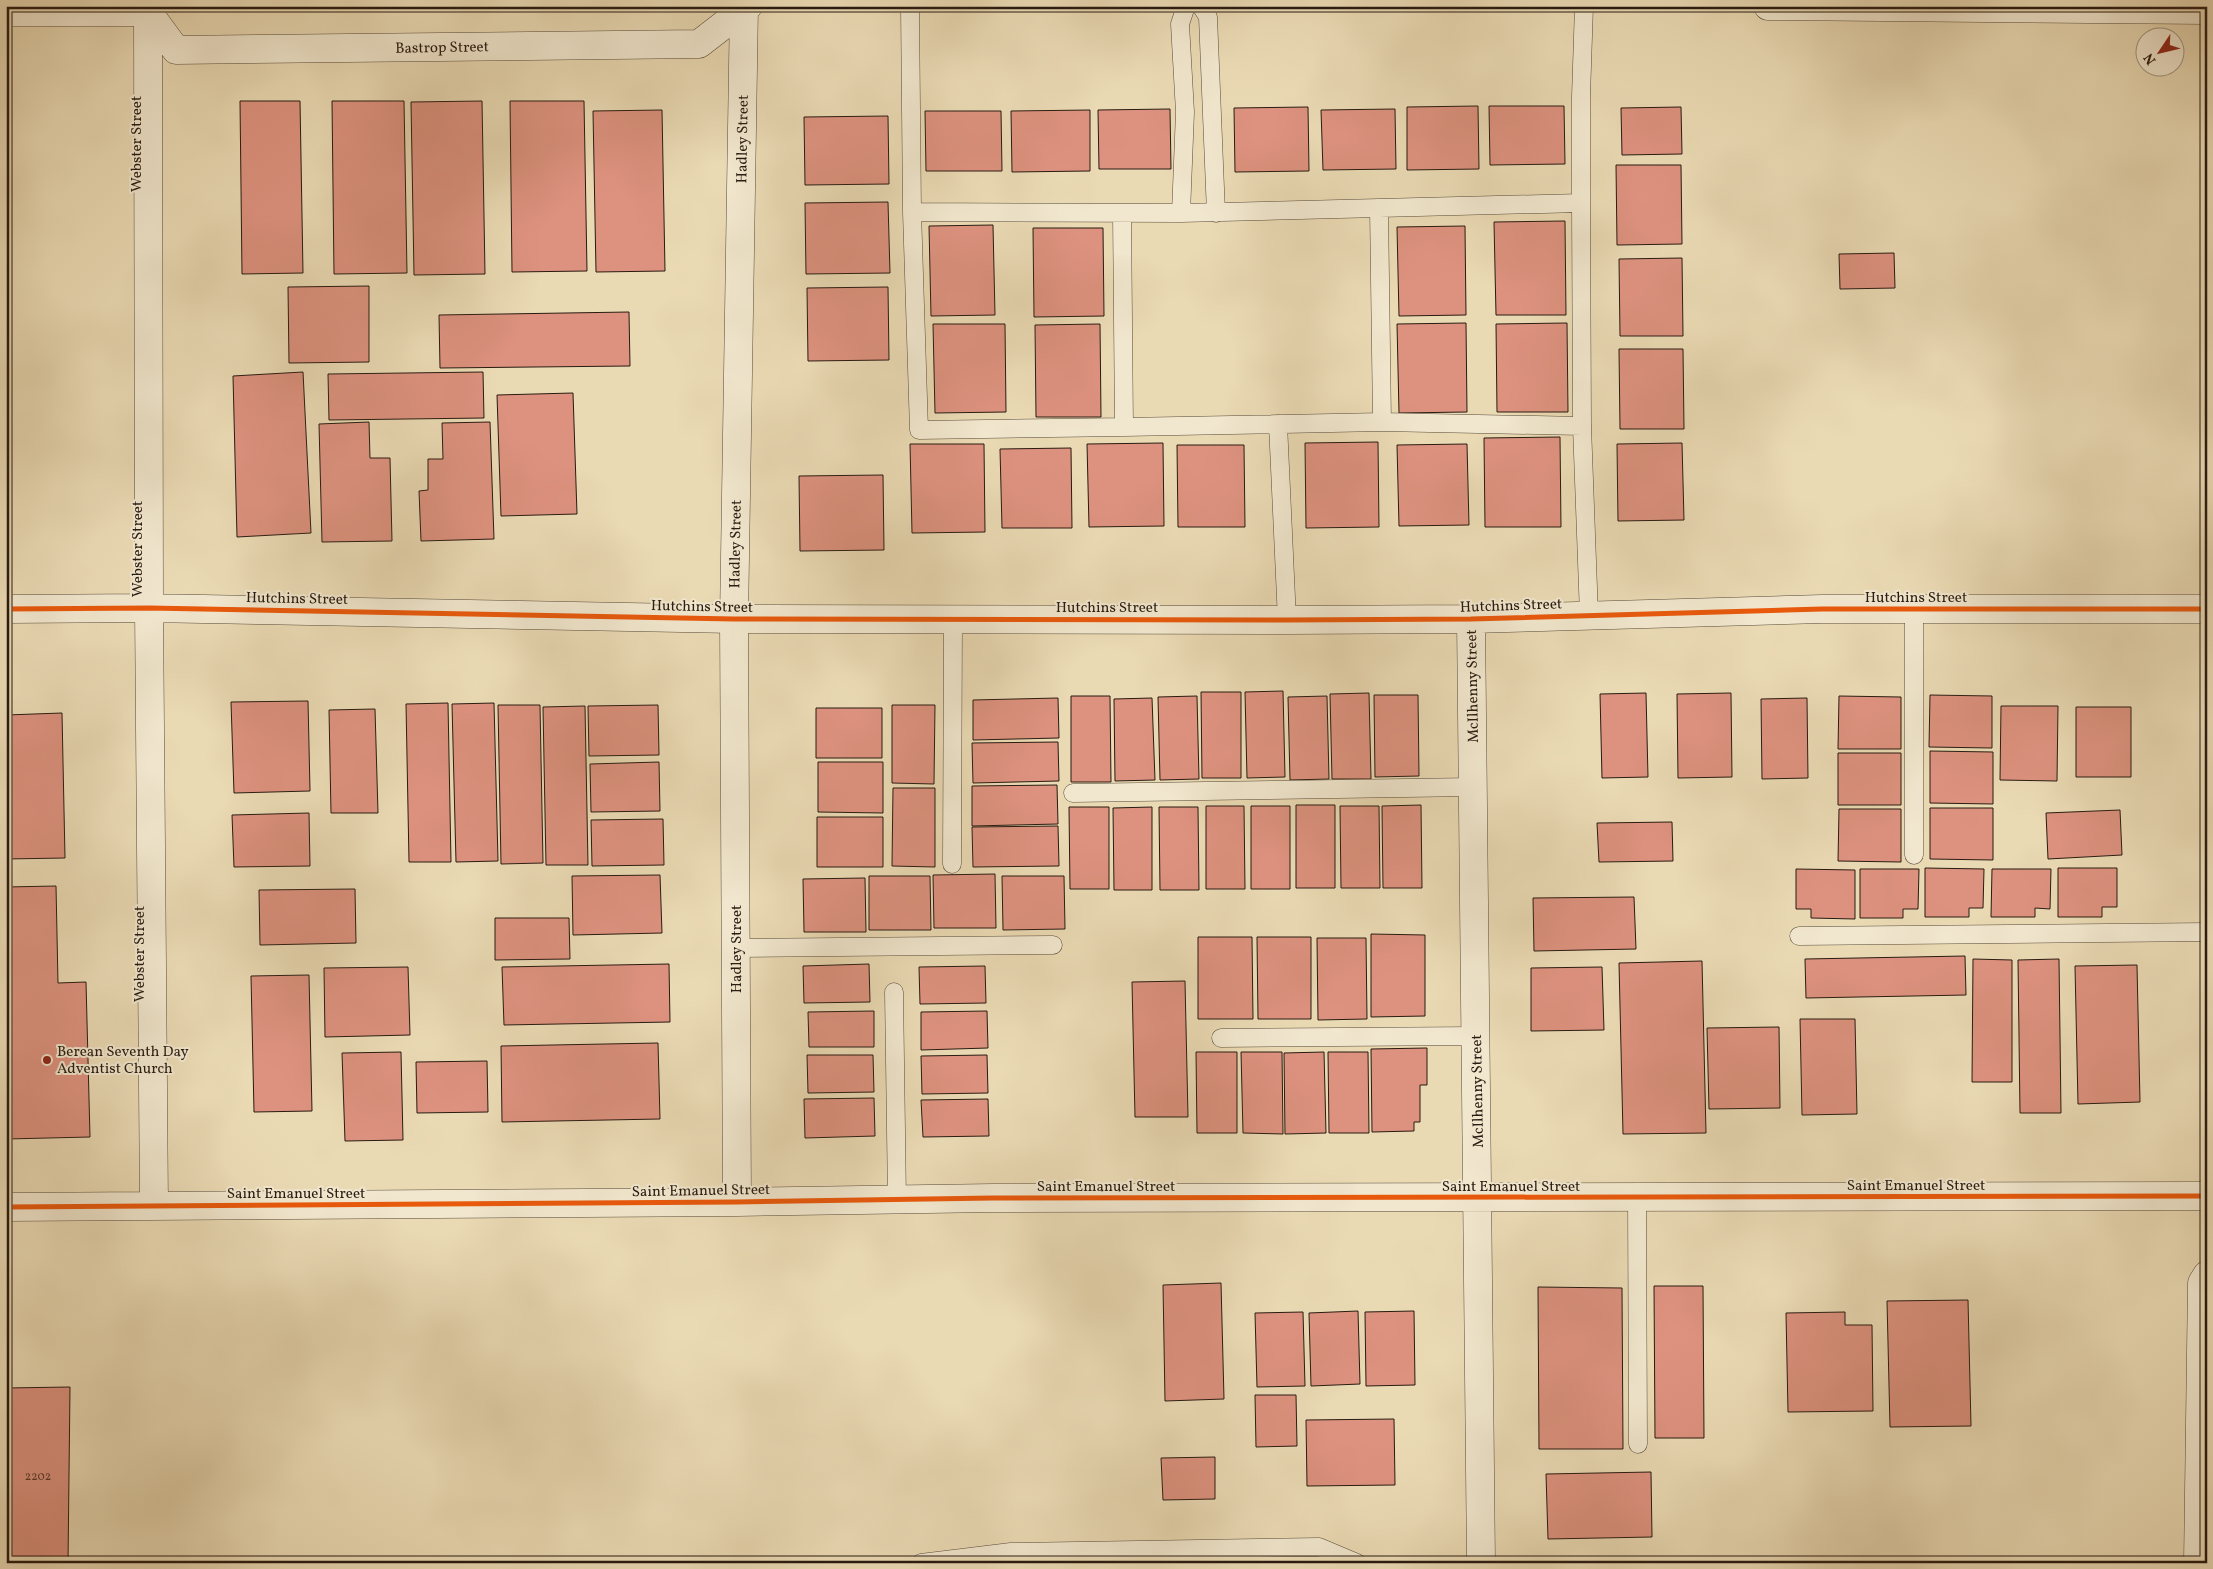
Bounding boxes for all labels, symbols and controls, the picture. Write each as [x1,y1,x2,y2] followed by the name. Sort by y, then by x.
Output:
[2136,28,2186,78] north arrow
[395,37,489,60] street label: Bastrop Street
[2140,49,2161,68] text: N
[732,95,755,184] street label: Hadley Street
[127,96,148,192] street label: Webster Street
[725,500,748,589] street label: Hadley Street
[128,501,149,597] street label: Webster Street
[246,588,348,611] street label: Hutchins Street
[1865,588,1967,609] street label: Hutchins Street
[1460,594,1563,619] street label: Hutchins Street
[651,596,753,619] street label: Hutchins Street
[1056,598,1158,619] street label: Hutchins Street
[1462,629,1485,743] street label: McIlhenny Street
[727,905,748,993] street label: Hadley Street
[130,906,151,1002] street label: Webster Street
[1467,1034,1490,1148] street label: McIlhenny Street
[57,1042,189,1080] place label: Berean Seventh Day Adventist Church
[41,1054,53,1066] marker: Berean Seventh Day Adventist Church
[1847,1176,1985,1197] street label: Saint Emanuel Street
[1037,1177,1175,1198] street label: Saint Emanuel Street
[1442,1177,1580,1198] street label: Saint Emanuel Street
[632,1180,770,1203] street label: Saint Emanuel Street
[227,1184,365,1205] street label: Saint Emanuel Street
[25,1469,51,1485] house number: 2202

